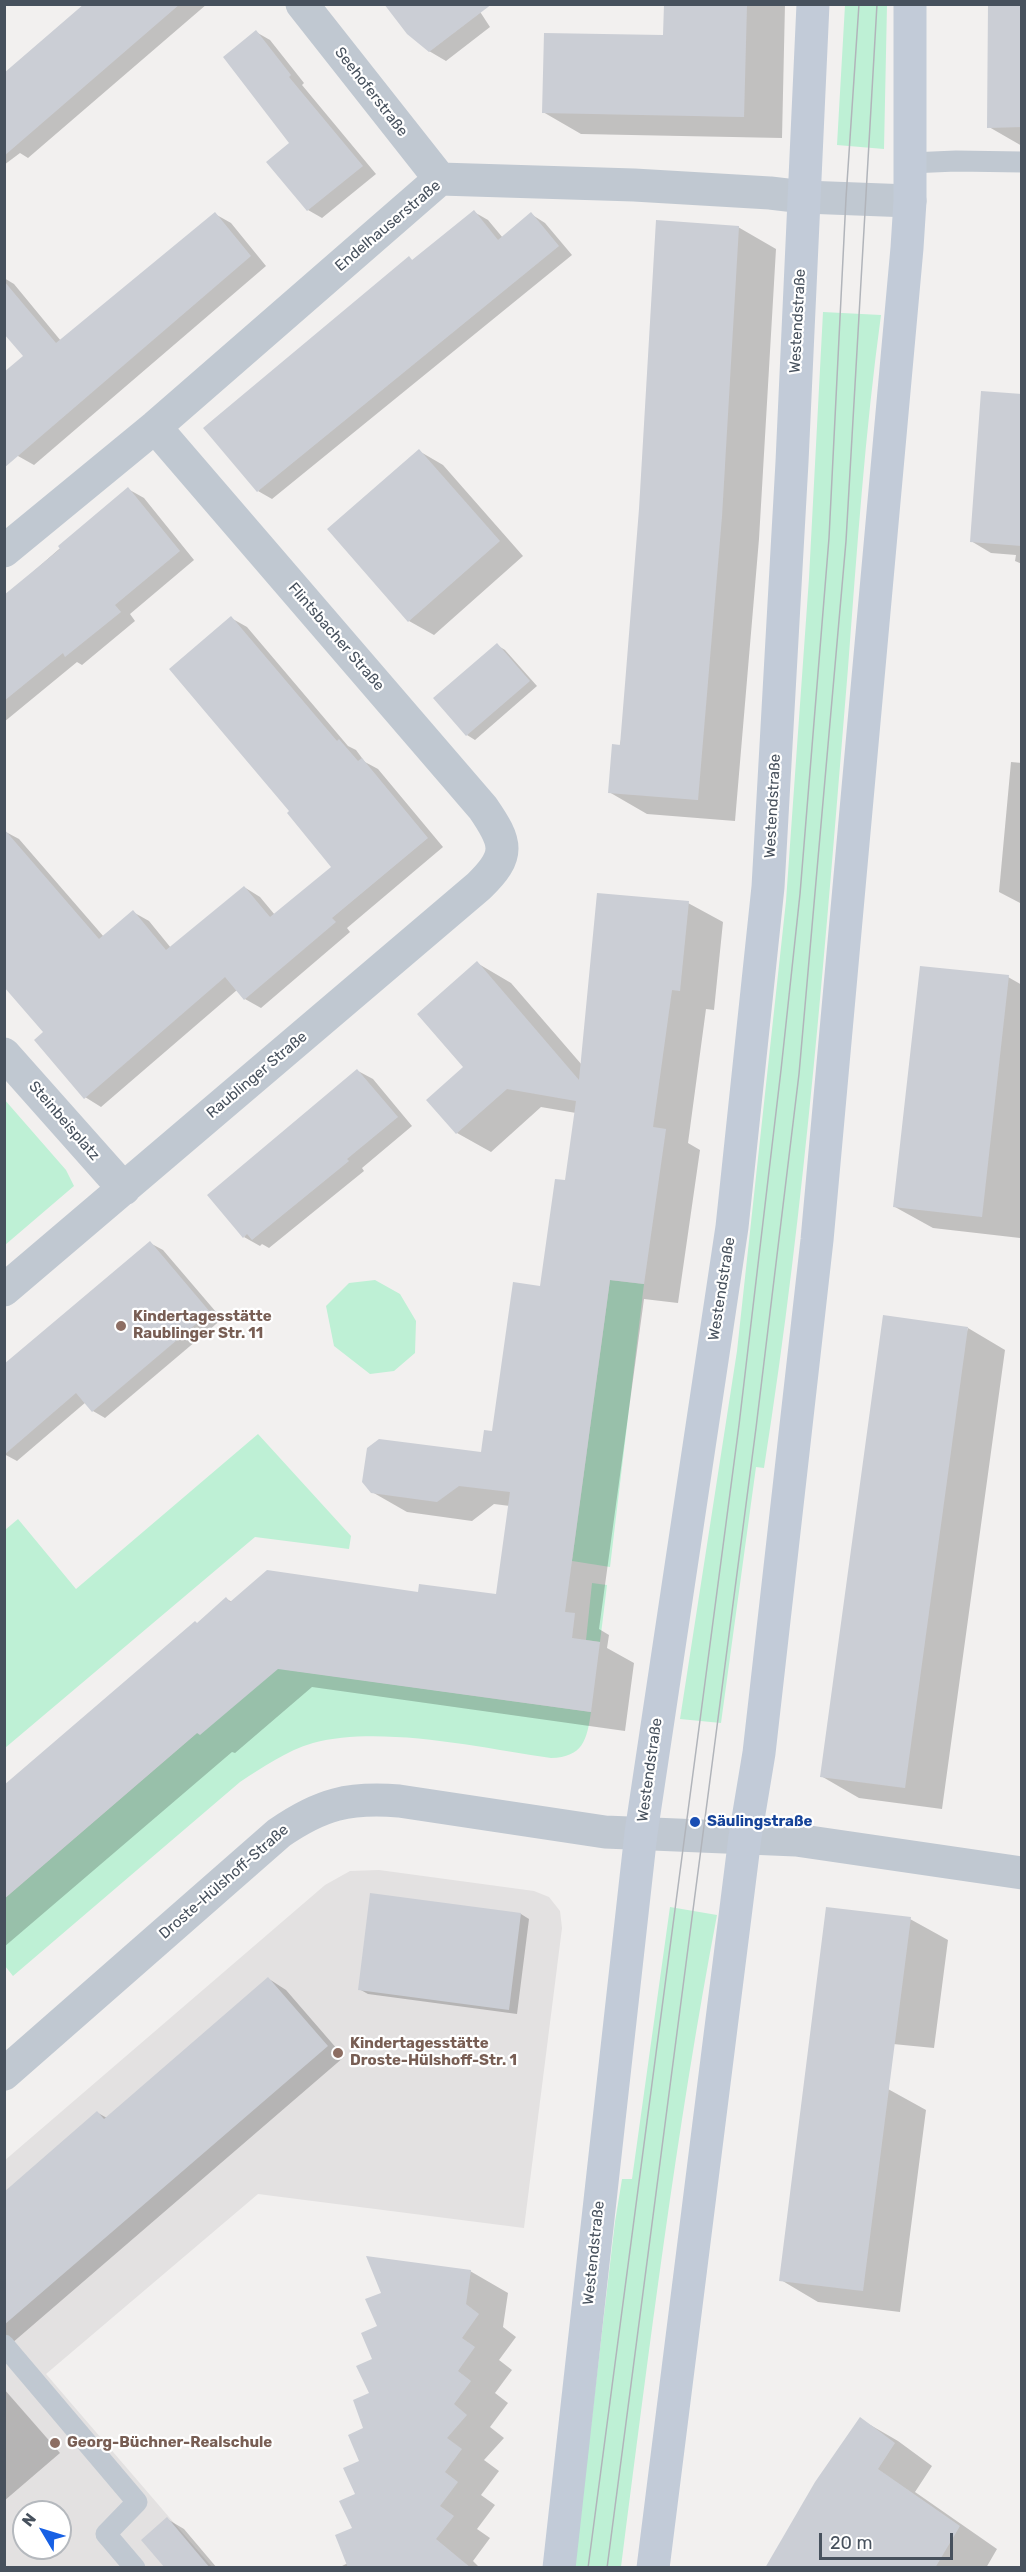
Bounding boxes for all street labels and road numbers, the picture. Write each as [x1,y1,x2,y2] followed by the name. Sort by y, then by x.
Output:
[331,44,411,140] street label: Seehoferstraße
[332,177,444,275] street label: Endelhauserstraße
[786,268,810,374] street label: Westendstraße
[284,579,388,695] street label: Flintsbacher Straße
[761,753,785,859] street label: Westendstraße
[203,1028,311,1122] street label: Raublinger Straße
[25,1078,103,1164] street label: Steinbeisplatz
[705,1236,739,1342] street label: Westendstraße
[634,1717,666,1823] street label: Westendstraße
[156,1821,292,1943] street label: Droste-Hülshoff-Straße
[580,2200,608,2306] street label: Westendstraße

